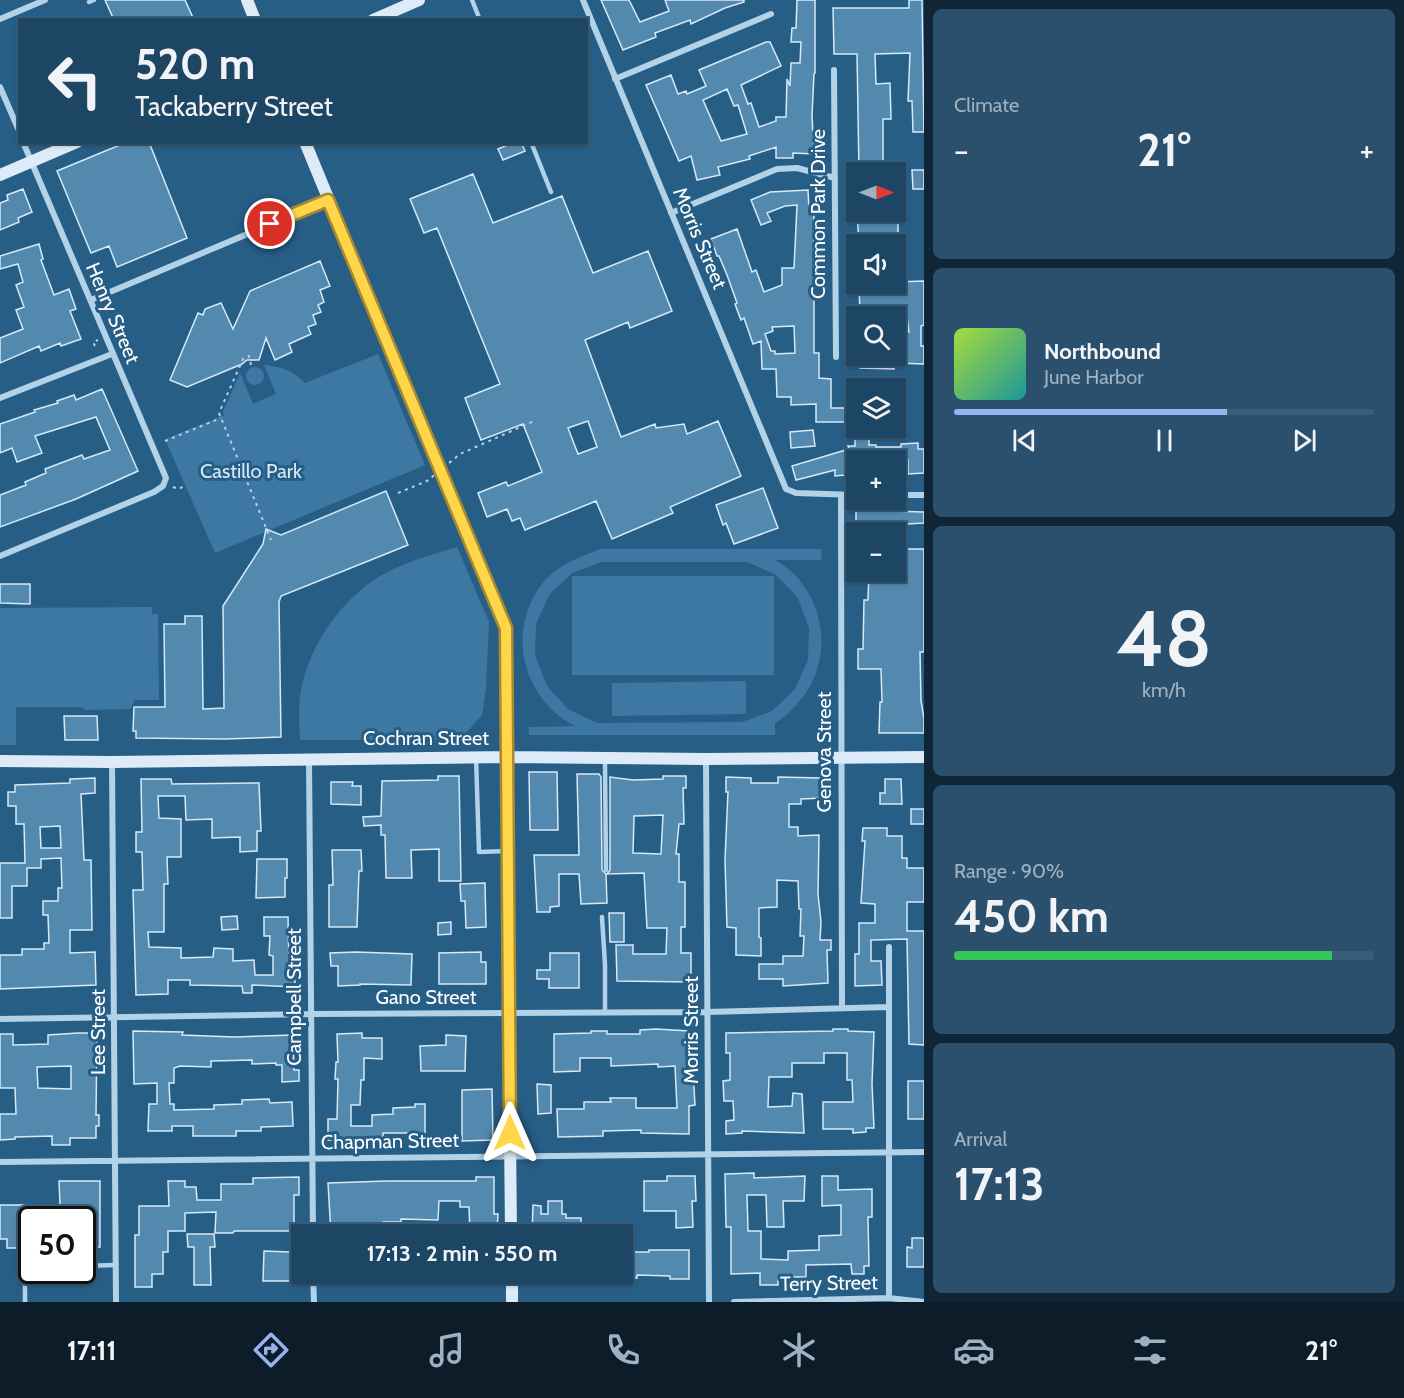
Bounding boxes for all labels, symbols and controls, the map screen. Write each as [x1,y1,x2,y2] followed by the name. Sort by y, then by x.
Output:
[135,38,255,90] text: 520 m
[36,42,114,120] icon: left
[135,90,333,123] text: Tackaberry Street
[954,93,1019,117] text: Climate
[1137,123,1191,177] text: 21°
[806,129,830,299] street label: Common Park Drive
[954,130,969,170] text: −
[1359,130,1374,170] text: +
[846,162,906,222] north arrow
[846,162,906,582] map controls
[668,184,732,293] street label: Morris Street
[244,198,295,249] pin
[253,207,286,240] icon: arrive
[846,234,906,294] button: sound
[81,259,145,367] street label: Henry Street
[846,306,906,366] button: search
[1044,338,1161,365] text: Northbound
[1044,365,1144,389] text: June Harbor
[846,378,906,438] button: layers
[1008,424,1041,457] icon: previous
[1148,424,1181,457] icon: pause
[1288,424,1321,457] icon: next
[846,450,906,510] button: +
[200,459,302,483] park label: Castillo Park
[846,522,906,582] button: −
[1116,591,1212,686] text: 48
[1142,678,1186,702] text: km/h
[812,691,836,812] street label: Genova Street
[363,726,489,750] street label: Cochran Street
[954,859,1064,883] text: Range · 90%
[954,889,1109,943] text: 450 km
[282,928,306,1066] street label: Campbell Street
[679,976,703,1084] street label: Morris Street
[375,985,477,1009] street label: Gano Street
[86,989,110,1075] street label: Lee Street
[478,1101,542,1165] position arrow
[954,1127,1007,1151] text: Arrival
[321,1128,460,1154] street label: Chapman Street
[954,1157,1044,1211] text: 17:13
[18,1206,96,1284] speed limit sign: 50
[367,1240,557,1267] text: 17:13 · 2 min · 550 m
[780,1270,878,1296] street label: Terry Street
[250,1329,292,1371] icon: directions
[426,1329,468,1371] icon: music
[602,1329,644,1371] icon: phone
[778,1329,820,1371] icon: climate
[953,1329,995,1371] icon: car
[1129,1329,1171,1371] icon: filters
[67,1334,117,1367] text: 17:11
[1305,1334,1337,1367] text: 21°

